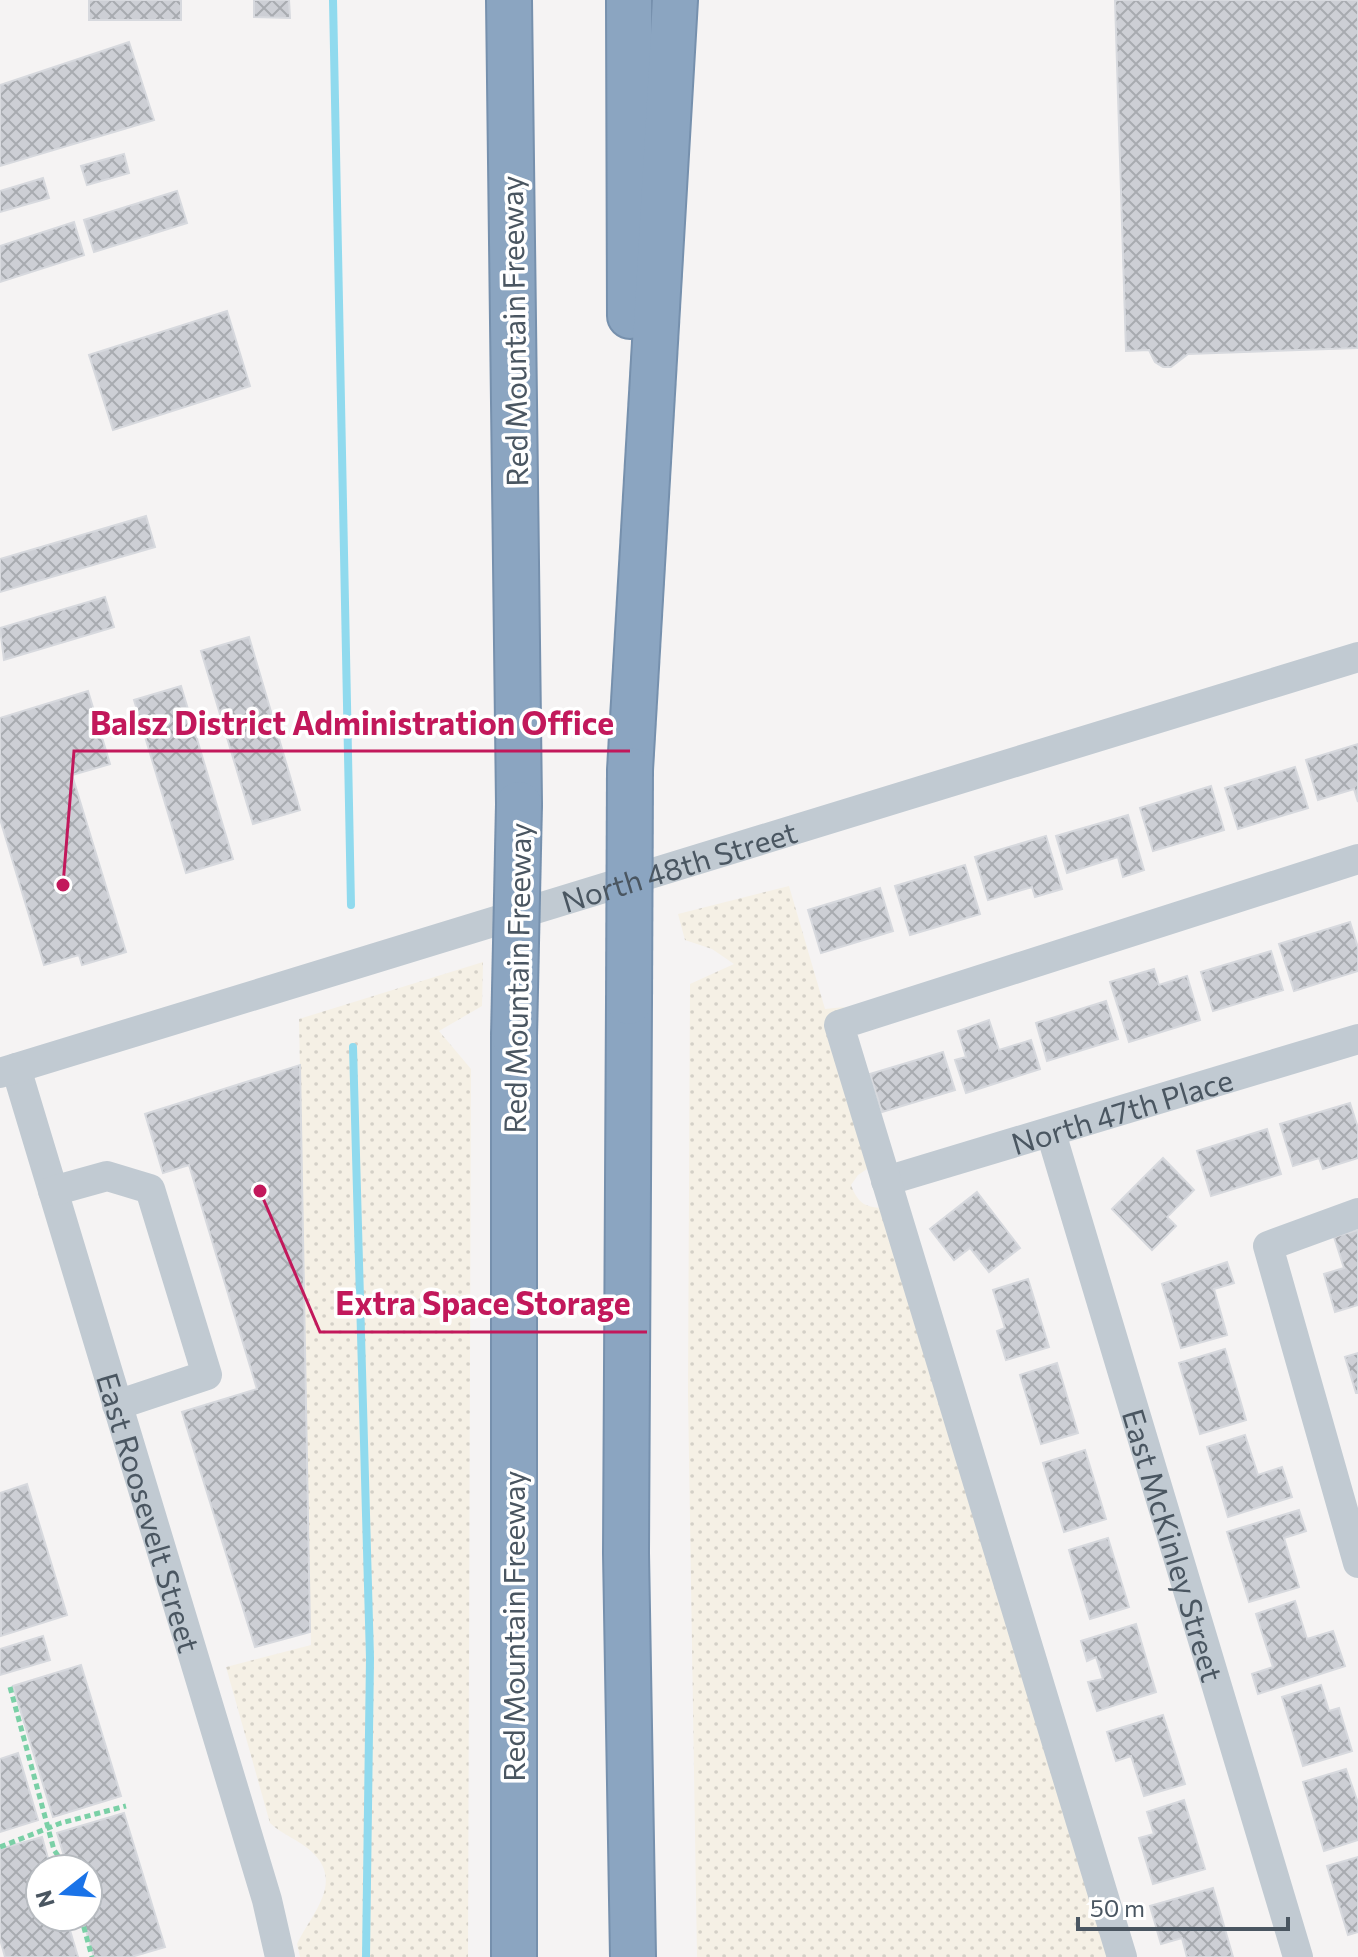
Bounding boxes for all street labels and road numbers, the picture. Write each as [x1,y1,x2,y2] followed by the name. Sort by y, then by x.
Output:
[492,175,534,487] street label: Red Mountain Freeway
[557,812,801,918] street label: North 48th Street
[495,822,537,1134] street label: Red Mountain Freeway
[1007,1059,1237,1161] street label: North 47th Place
[90,1368,210,1656] street label: East Roosevelt Street
[1116,1404,1233,1686] street label: East McKinley Street
[494,1470,531,1782] street label: Red Mountain Freeway

